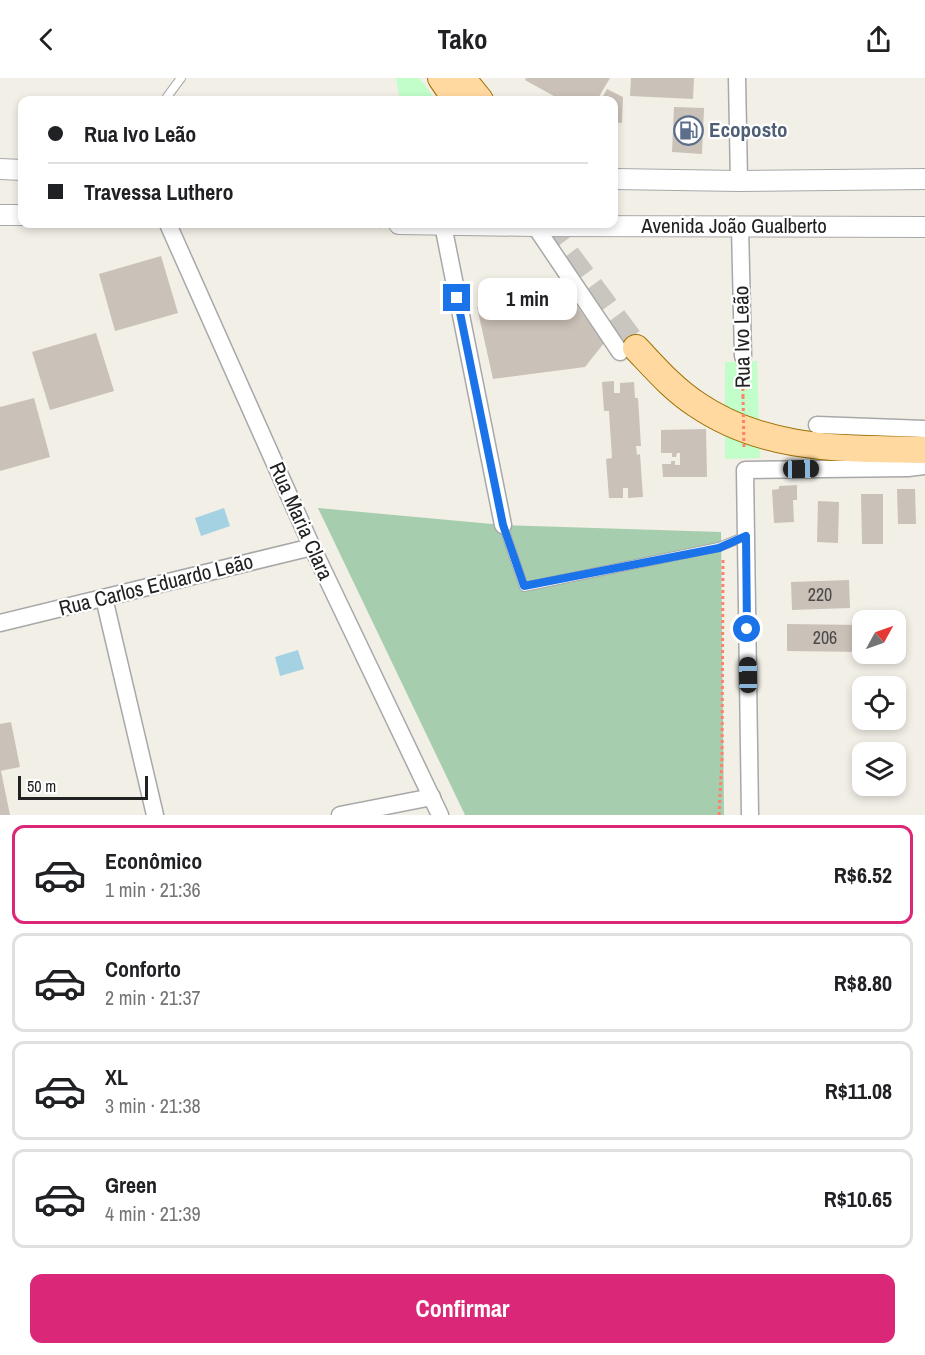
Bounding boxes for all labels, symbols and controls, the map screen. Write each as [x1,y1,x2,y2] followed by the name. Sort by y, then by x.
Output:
[437,21,488,57] text: Tako
[30,23,63,56] icon: back
[862,23,895,56] icon: share
[672,114,704,146] fuel station icon: Ecoposto
[709,115,787,144] place label: Ecoposto
[84,119,196,149] text: Rua Ivo Leão
[84,177,233,207] text: Travessa Luthero
[640,211,827,240] street label: Avenida João Gualberto
[478,277,577,319] callout: 1 min
[443,284,470,311] route end
[506,285,549,312] text: 1 min
[726,286,757,388] street label: Rua Ivo Leão
[263,457,341,585] street label: Rua Maria Clara
[783,460,819,478] car
[56,546,256,623] street label: Rua Carlos Eduardo Leão
[808,582,832,607] house number: 220
[852,610,906,664] north arrow
[852,610,906,796] map controls
[733,615,760,642] route start
[813,625,837,650] house number: 206
[739,657,757,693] car
[852,676,906,730] button: locate
[852,742,906,796] button: layers
[18,773,148,800] scale bar
[27,775,56,797] text: 50 m
[105,846,202,876] text: Econômico
[33,848,87,902] icon: car
[834,860,892,890] text: R$6.52
[105,876,201,903] text: 1 min · 21:36
[105,954,181,984] text: Conforto
[33,956,87,1010] icon: car
[834,968,892,998] text: R$8.80
[105,984,201,1011] text: 2 min · 21:37
[105,1062,128,1092] text: XL
[33,1064,87,1118] icon: car
[825,1076,892,1106] text: R$11.08
[105,1092,201,1119] text: 3 min · 21:38
[105,1170,157,1200] text: Green
[33,1172,87,1226] icon: car
[824,1184,892,1214] text: R$10.65
[105,1200,201,1227] text: 4 min · 21:39
[30,1274,895,1343] button: Confirmar

